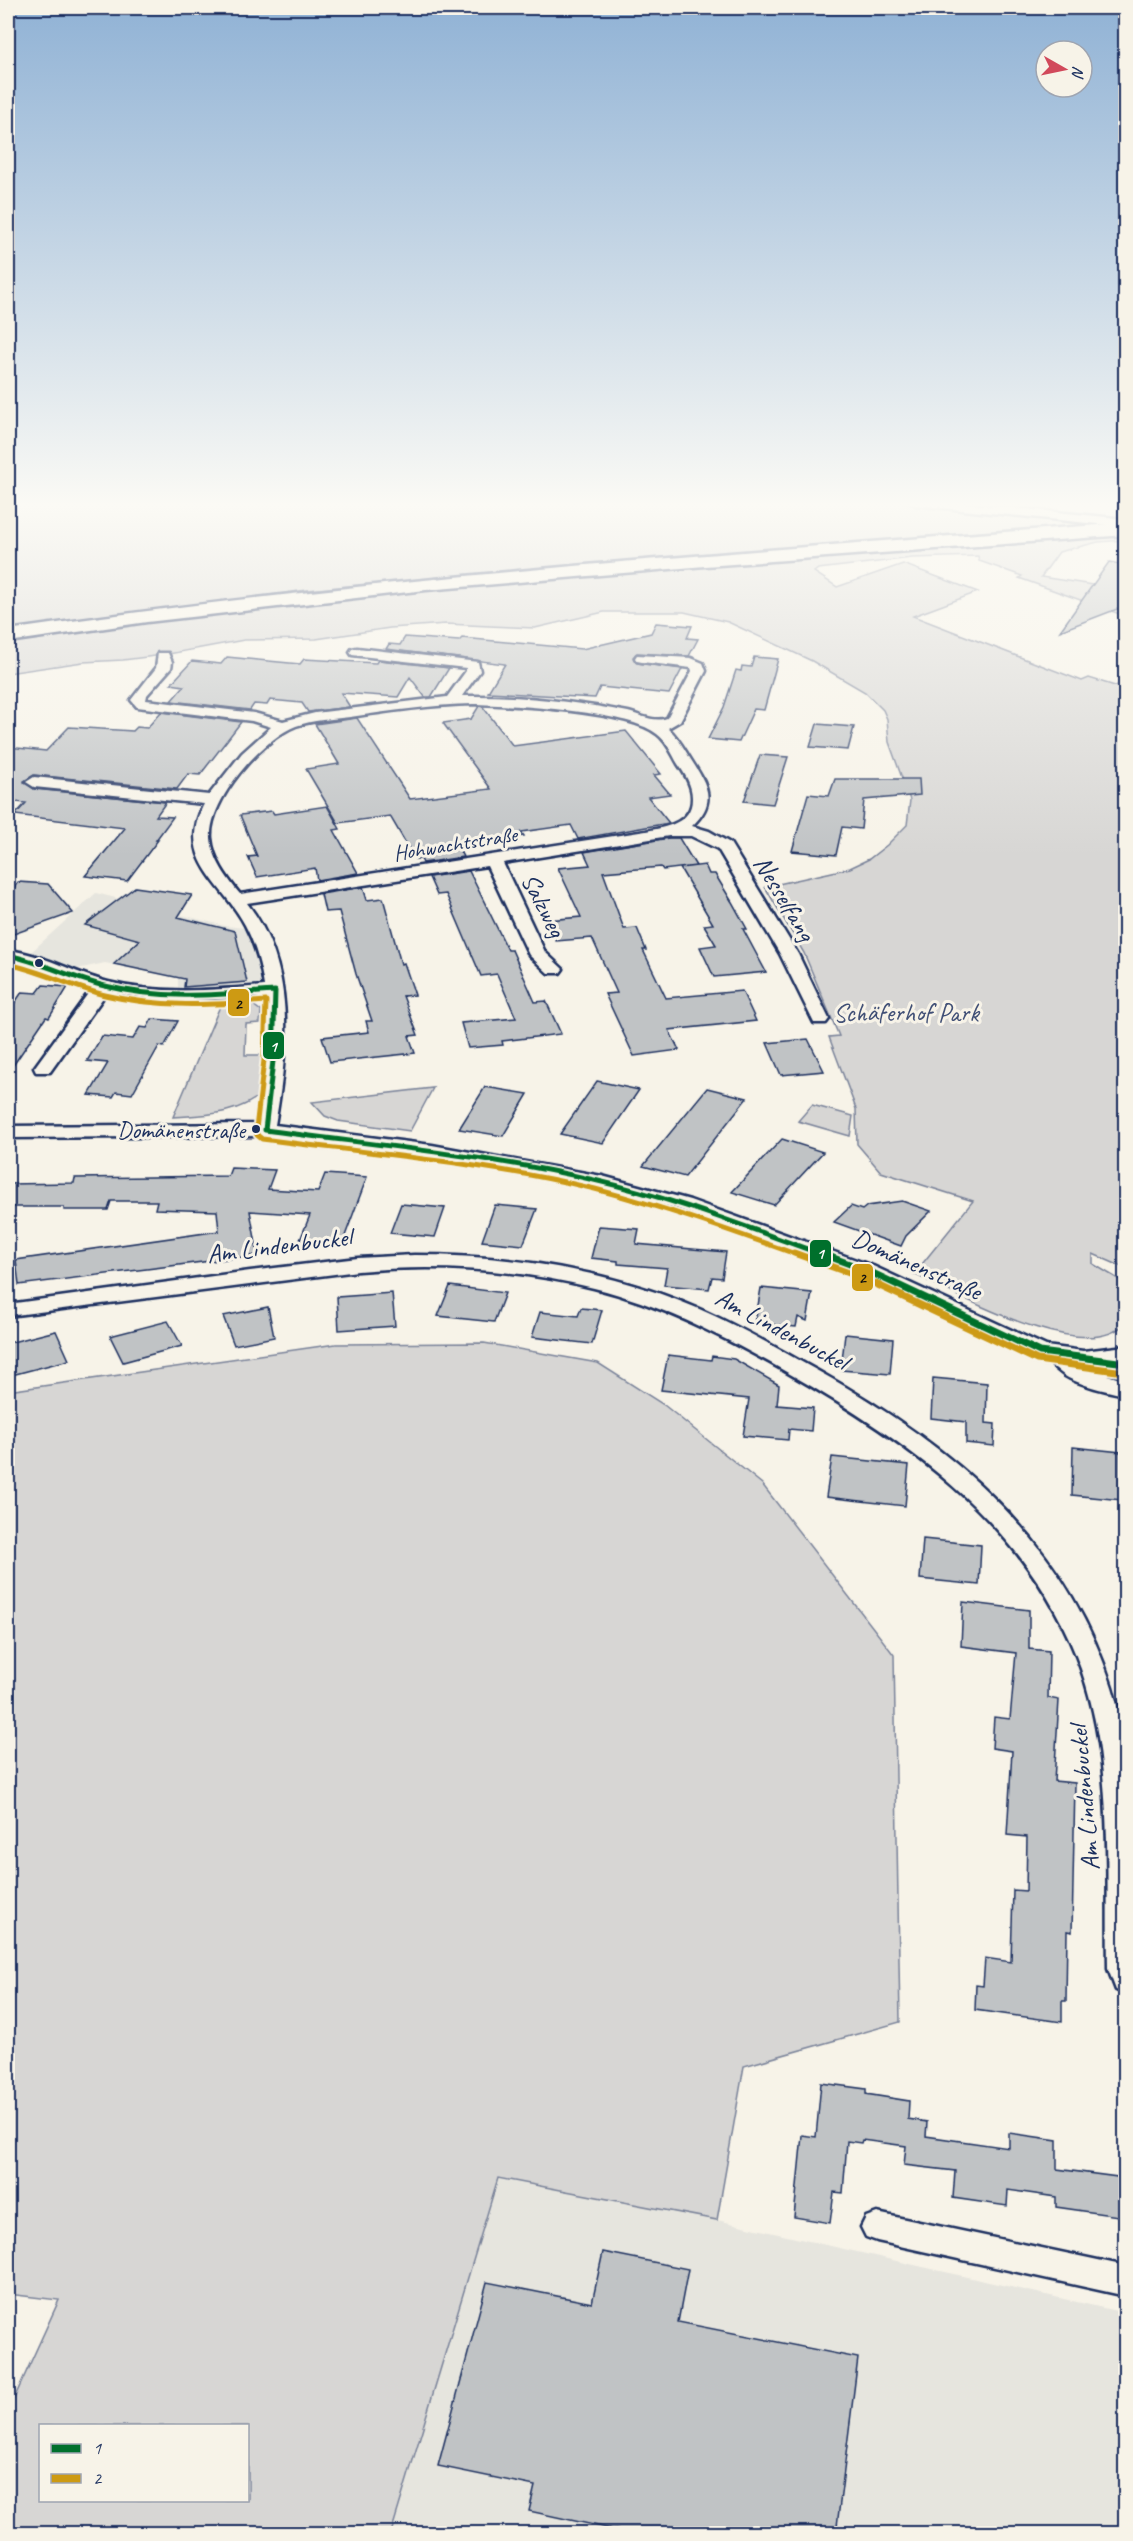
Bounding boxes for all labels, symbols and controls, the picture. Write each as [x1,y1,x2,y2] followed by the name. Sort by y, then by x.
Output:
[1034,39,1094,99] north arrow
[1067,65,1088,81] text: N
[391,820,521,868] street label: Hohwachtstraße
[746,849,824,949] street label: Nesselfang
[514,868,574,944] street label: Salzweg
[33,957,45,969] unlabelled marker
[227,988,250,1017] line badge: 2
[234,994,243,1014] text: 2
[833,996,981,1029] park label: Schäferhof Park
[262,1031,285,1060] line badge: 1
[269,1037,278,1057] text: 1
[117,1115,247,1145] place label: Domänenstraße
[250,1123,262,1135] marker: Domänenstraße
[205,1220,358,1271] street label: Am Lindenbuckel
[847,1221,989,1309] street label: Domänenstraße
[809,1239,832,1268] line badge: 1
[816,1244,825,1264] text: 1
[851,1263,874,1292] line badge: 2
[858,1268,867,1288] text: 2
[710,1281,858,1380] street label: Am Lindenbuckel
[1061,1720,1107,1872] street label: Am Lindenbuckel
[39,2424,249,2502] legend
[93,2437,102,2459] text: 1
[93,2467,103,2489] text: 2

